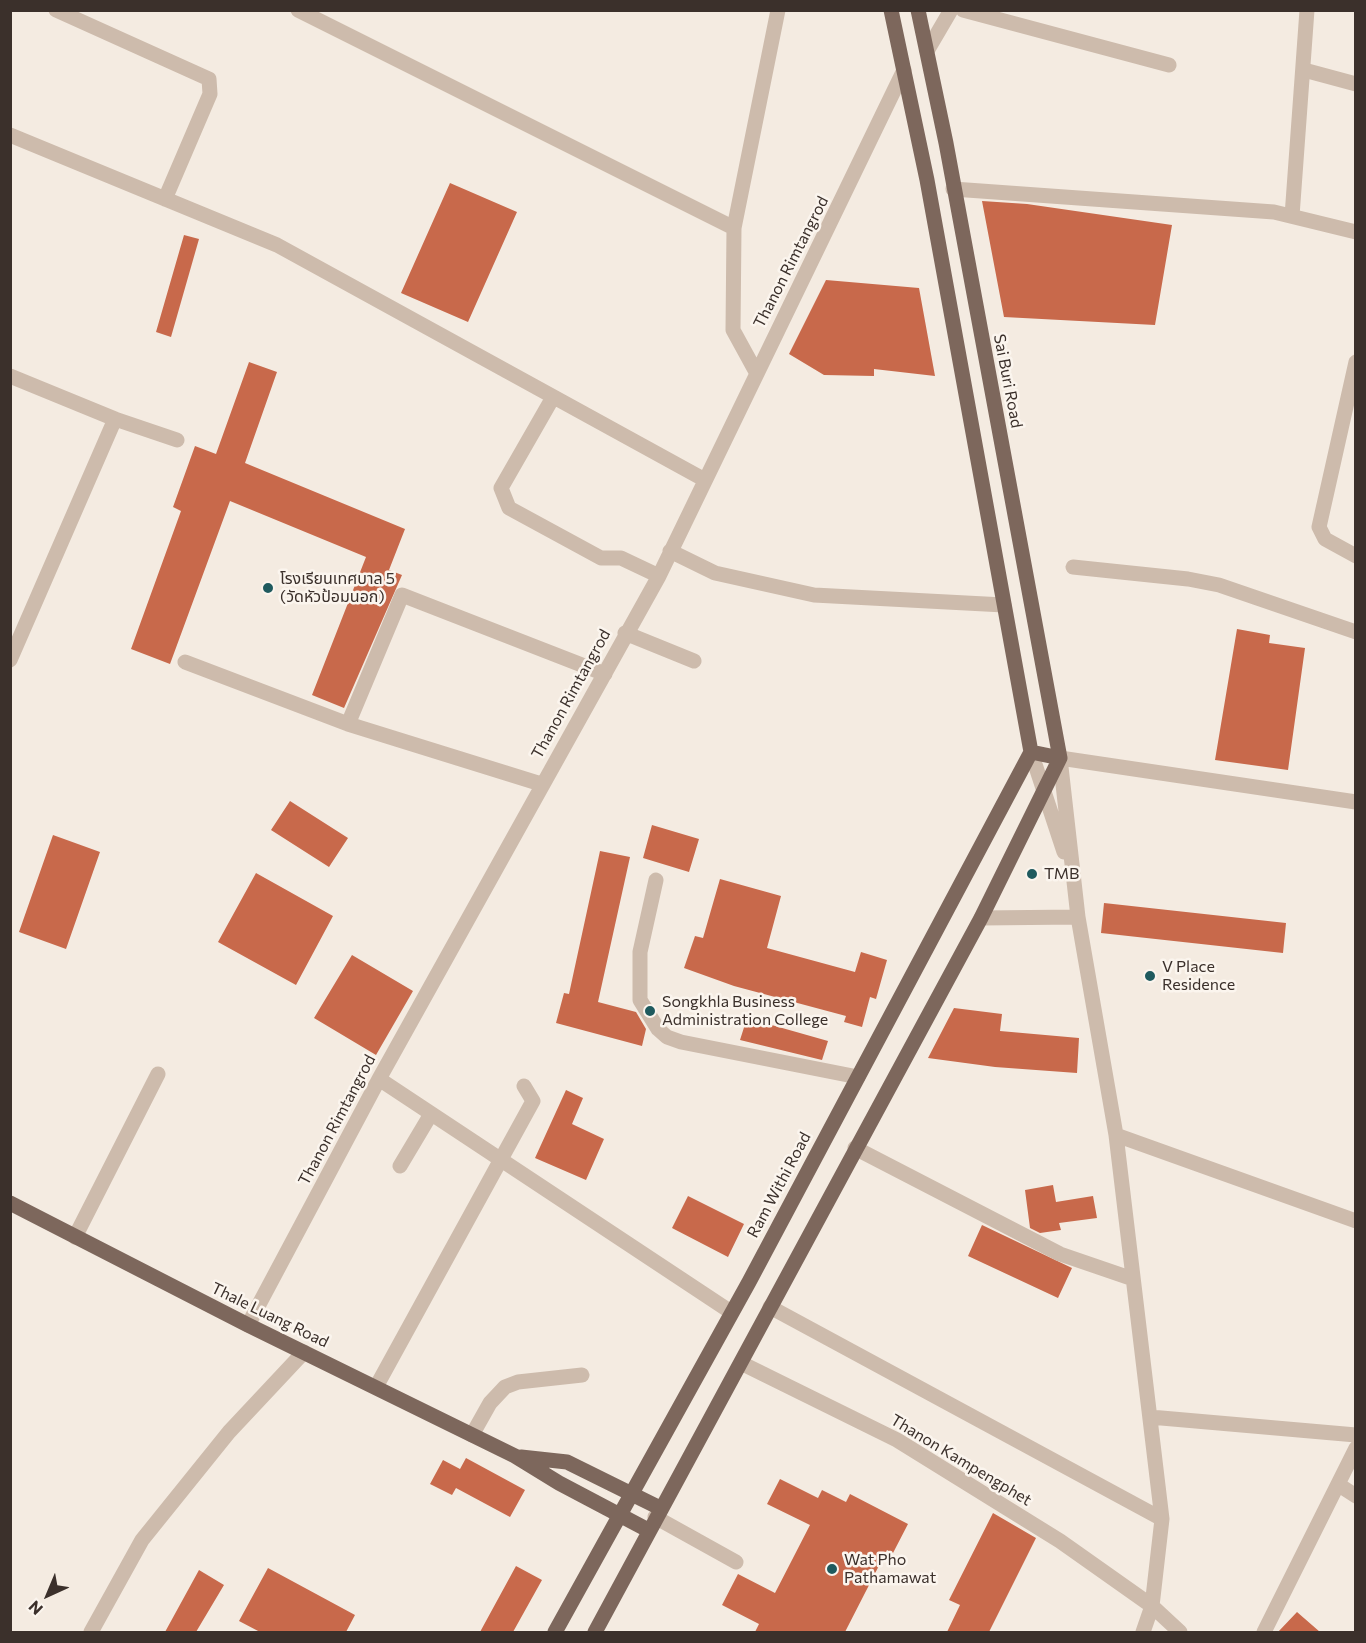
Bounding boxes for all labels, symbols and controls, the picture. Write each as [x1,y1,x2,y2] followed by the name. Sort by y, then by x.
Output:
[749,193,833,331] street label: Thanon Rimtangrod
[990,332,1026,430] street label: Sai Buri Road
[280,569,395,607] place label: โรงเรียนเทศบาล 5 (วัดหัวป้อมนอก)
[261,581,275,595] marker: โรงเรียนเทศบาล 5 (วัดหัวป้อมนอก)
[527,626,615,762] street label: Thanon Rimtangrod
[1044,864,1079,884] place label: TMB
[1025,867,1039,881] marker: TMB
[1162,957,1235,995] place label: V Place Residence
[1143,969,1157,983] marker: V Place Residence
[662,992,828,1030] place label: Songkhla Business Administration College
[643,1004,657,1018] marker: Songkhla Business Administration College
[294,1051,380,1189] street label: Thanon Rimtangrod
[743,1129,815,1241] street label: Ram Withi Road
[208,1278,332,1352] street label: Thale Luang Road
[887,1410,1035,1510] street label: Thanon Kampengphet
[844,1550,936,1588] place label: Wat Pho Pathamawat
[825,1562,839,1576] marker: Wat Pho Pathamawat
[18,1565,78,1625] north arrow
[24,1597,46,1619] text: N

